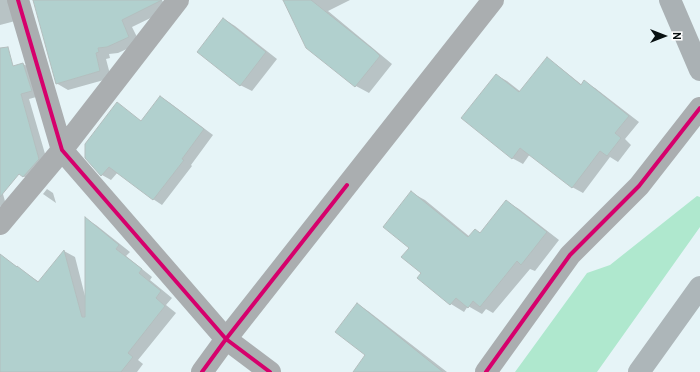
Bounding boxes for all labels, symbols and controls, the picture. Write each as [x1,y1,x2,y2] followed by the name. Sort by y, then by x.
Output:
[644,16,684,56] north arrow
[669,32,683,40] text: N

